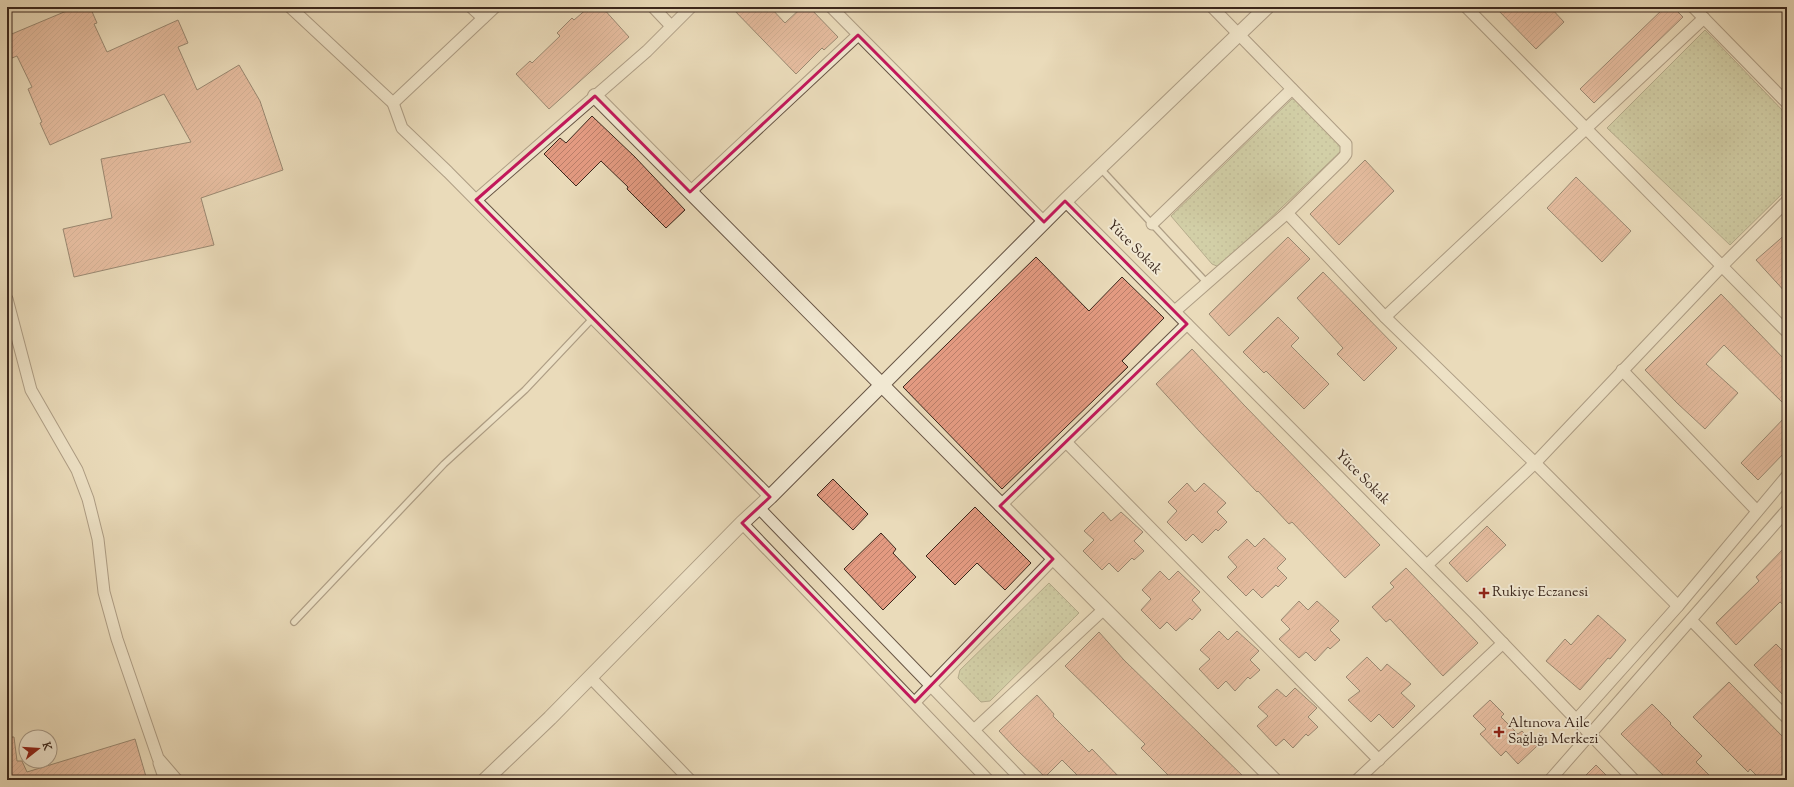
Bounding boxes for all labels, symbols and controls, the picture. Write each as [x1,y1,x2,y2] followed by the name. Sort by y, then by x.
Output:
[1102,216,1166,280] street label: Yüce Sokak
[1330,446,1394,510] street label: Yüce Sokak
[1492,583,1588,603] place label: Rukiye Eczanesi
[1479,588,1489,598] marker: Rukiye Eczanesi
[1508,714,1599,750] place label: Altınova Aile Sağlığı Merkezi
[1493,726,1505,738] marker: Altınova Aile Sağlığı Merkezi
[18,729,58,769] north arrow
[37,739,55,753] text: K

